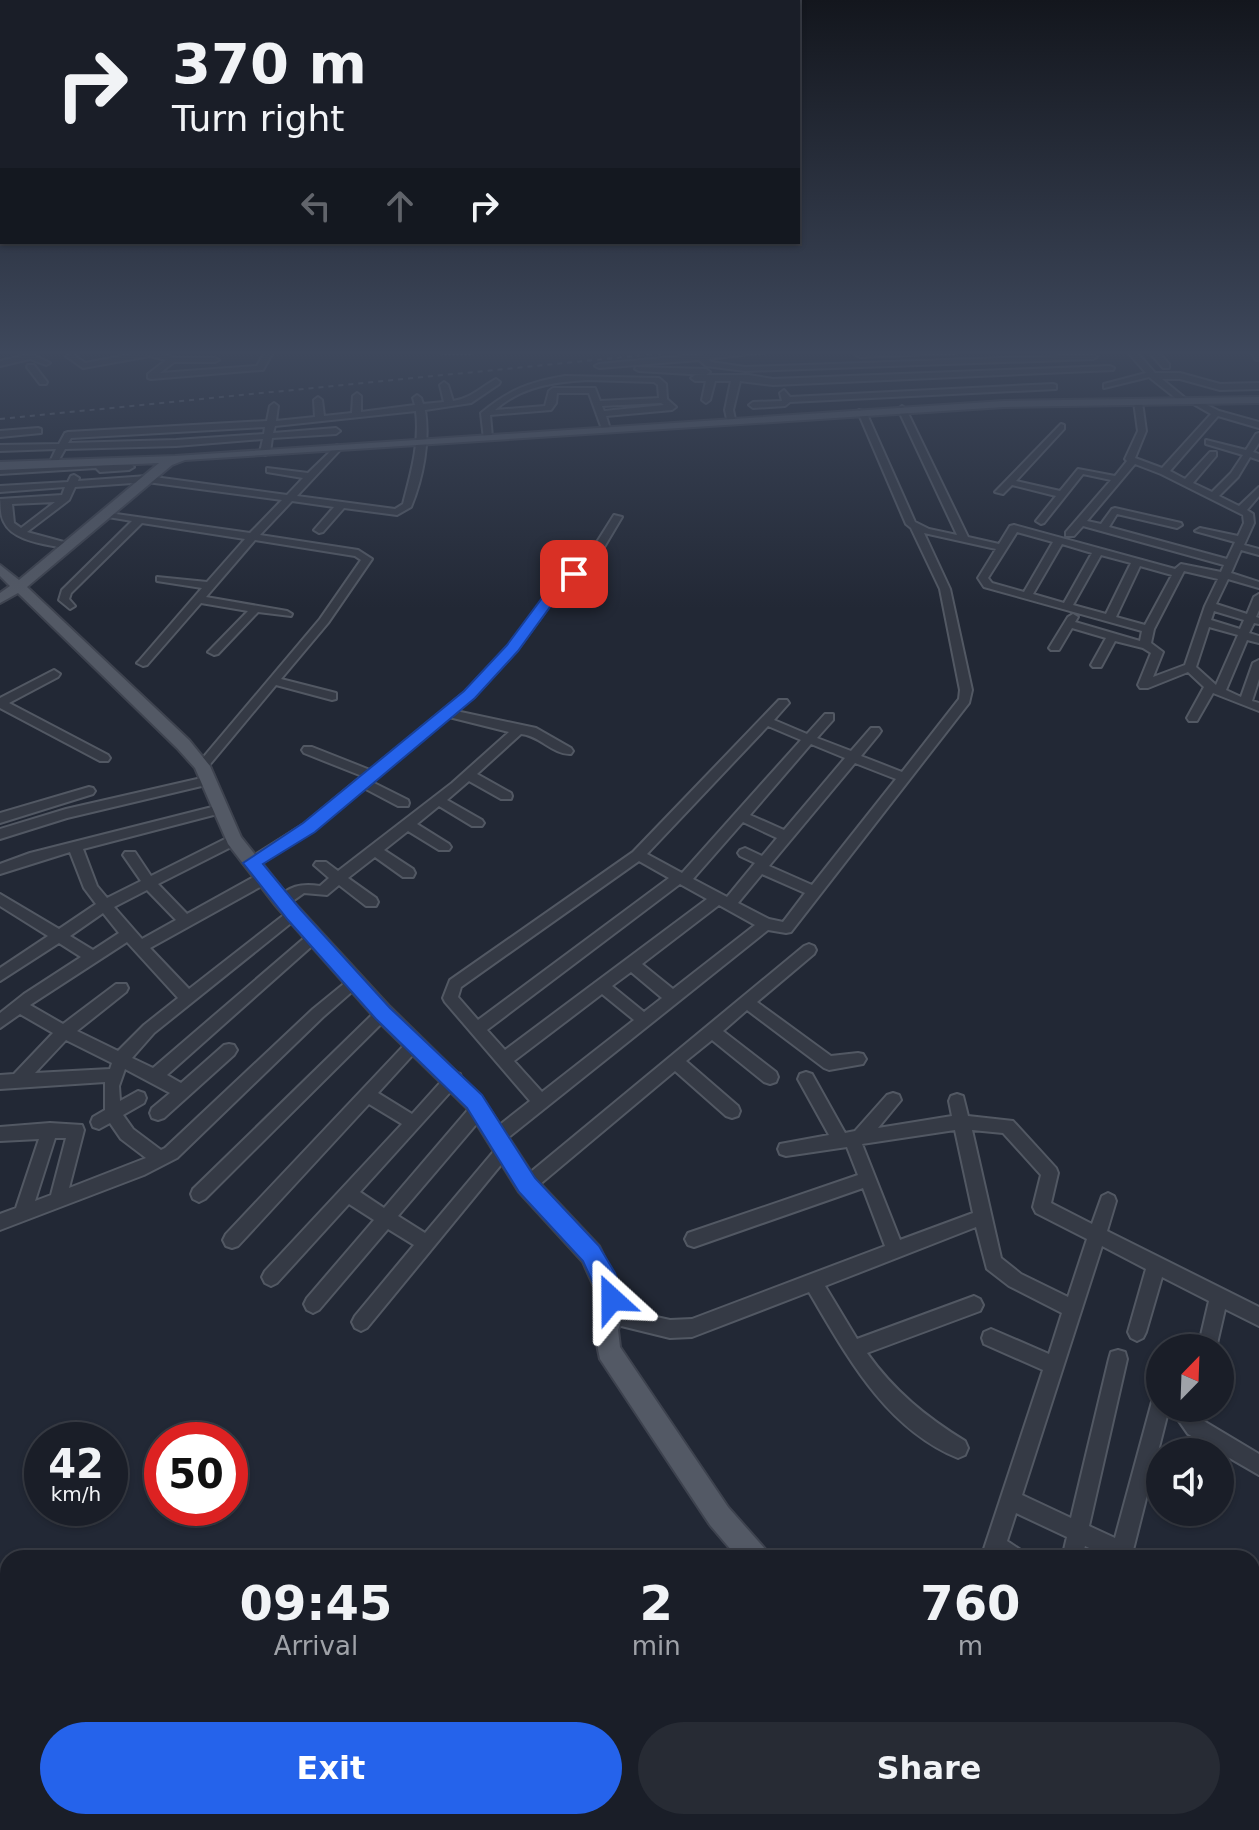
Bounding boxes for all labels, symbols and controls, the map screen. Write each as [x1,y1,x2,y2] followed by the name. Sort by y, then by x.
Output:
[172,31,367,96] text: 370 m
[40,32,144,136] icon: right
[172,98,344,139] text: Turn right
[294,184,338,228] icon: left
[378,184,422,228] icon: ahead
[462,184,506,228] icon: right
[540,540,608,608] pin
[552,552,596,596] icon: arrive
[570,1257,654,1341] position arrow
[1146,1334,1234,1422] north arrow
[1146,1334,1234,1526] map controls
[144,1422,248,1526] speed limit sign: 50
[1146,1438,1234,1526] button: sound
[48,1441,104,1487] text: 42
[51,1482,101,1506] text: km/h
[239,1575,392,1631] text: 09:45
[640,1575,673,1631] text: 2
[920,1575,1020,1631] text: 760
[274,1631,358,1661] text: Arrival
[632,1631,681,1661] text: min
[958,1631,983,1661] text: m
[40,1722,622,1814] button: Exit
[638,1722,1220,1814] button: Share

